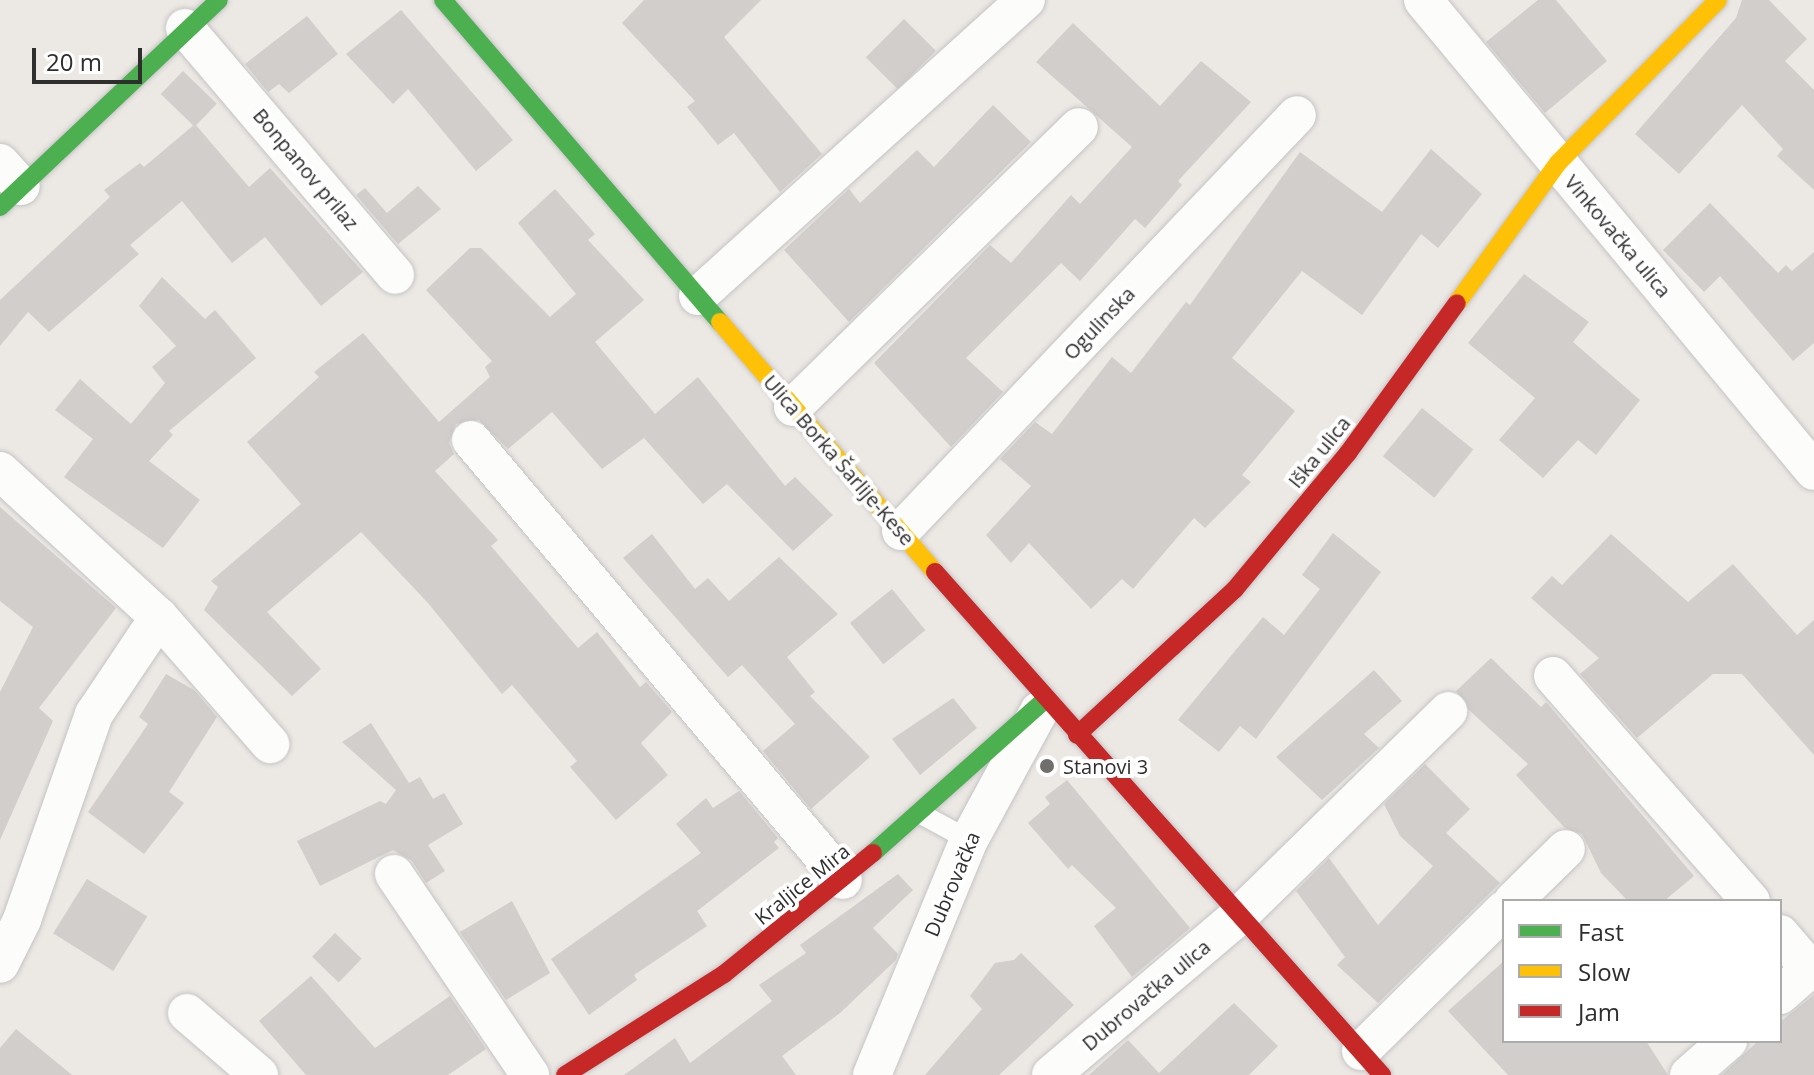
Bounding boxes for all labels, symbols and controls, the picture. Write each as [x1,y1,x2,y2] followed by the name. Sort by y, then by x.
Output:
[36,32,146,82] scale bar
[46,45,102,78] text: 20 m
[248,103,364,235] street label: Bonpanov prilaz
[1560,170,1676,302] street label: Vinkovačka ulica
[1058,282,1140,364] street label: Ogulinska
[758,370,920,550] street label: Ulica Borka Šarlije-Kese
[1283,411,1355,493] street label: Iška ulica
[1063,754,1148,778] place label: Stanovi 3
[1038,757,1056,775] marker: Stanovi 3
[919,828,985,940] street label: Dubrovačka
[750,838,854,930] street label: Kraljice Mira
[1502,899,1782,1043] legend
[1578,915,1624,948] text: Fast
[1077,934,1215,1056] street label: Dubrovačka ulica
[1578,955,1630,988] text: Slow
[1578,995,1620,1028] text: Jam

